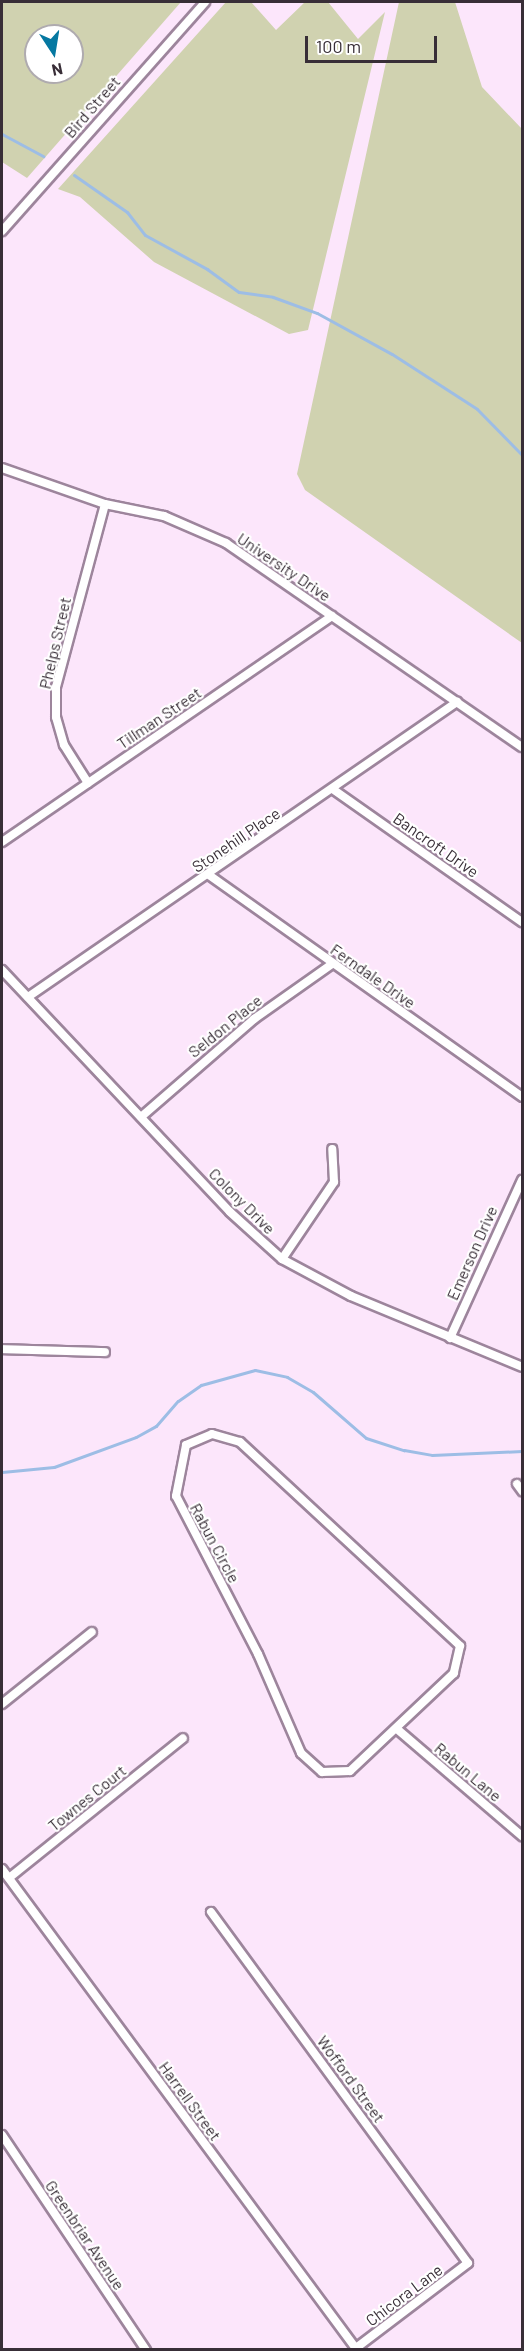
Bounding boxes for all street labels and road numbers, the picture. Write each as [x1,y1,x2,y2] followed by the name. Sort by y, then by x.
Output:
[60,72,124,142] street label: Bird Street
[234,529,334,605] street label: University Drive
[35,595,75,691] street label: Phelps Street
[113,683,205,753] street label: Tillman Street
[188,804,284,876] street label: Stonehill Place
[390,809,482,881] street label: Bancroft Drive
[327,940,419,1012] street label: Ferndale Drive
[184,991,266,1061] street label: Seldon Place
[205,1164,279,1238] street label: Colony Drive
[443,1203,501,1303] street label: Emerson Drive
[186,1500,244,1586] street label: Rabun Circle
[431,1738,505,1806] street label: Rabun Lane
[44,1761,130,1835] street label: Townes Court
[313,2032,389,2126] street label: Wofford Street
[155,2058,225,2144] street label: Harrell Street
[41,2177,129,2293] street label: Greenbriar Avenue
[362,2260,446,2330] street label: Chicora Lane

